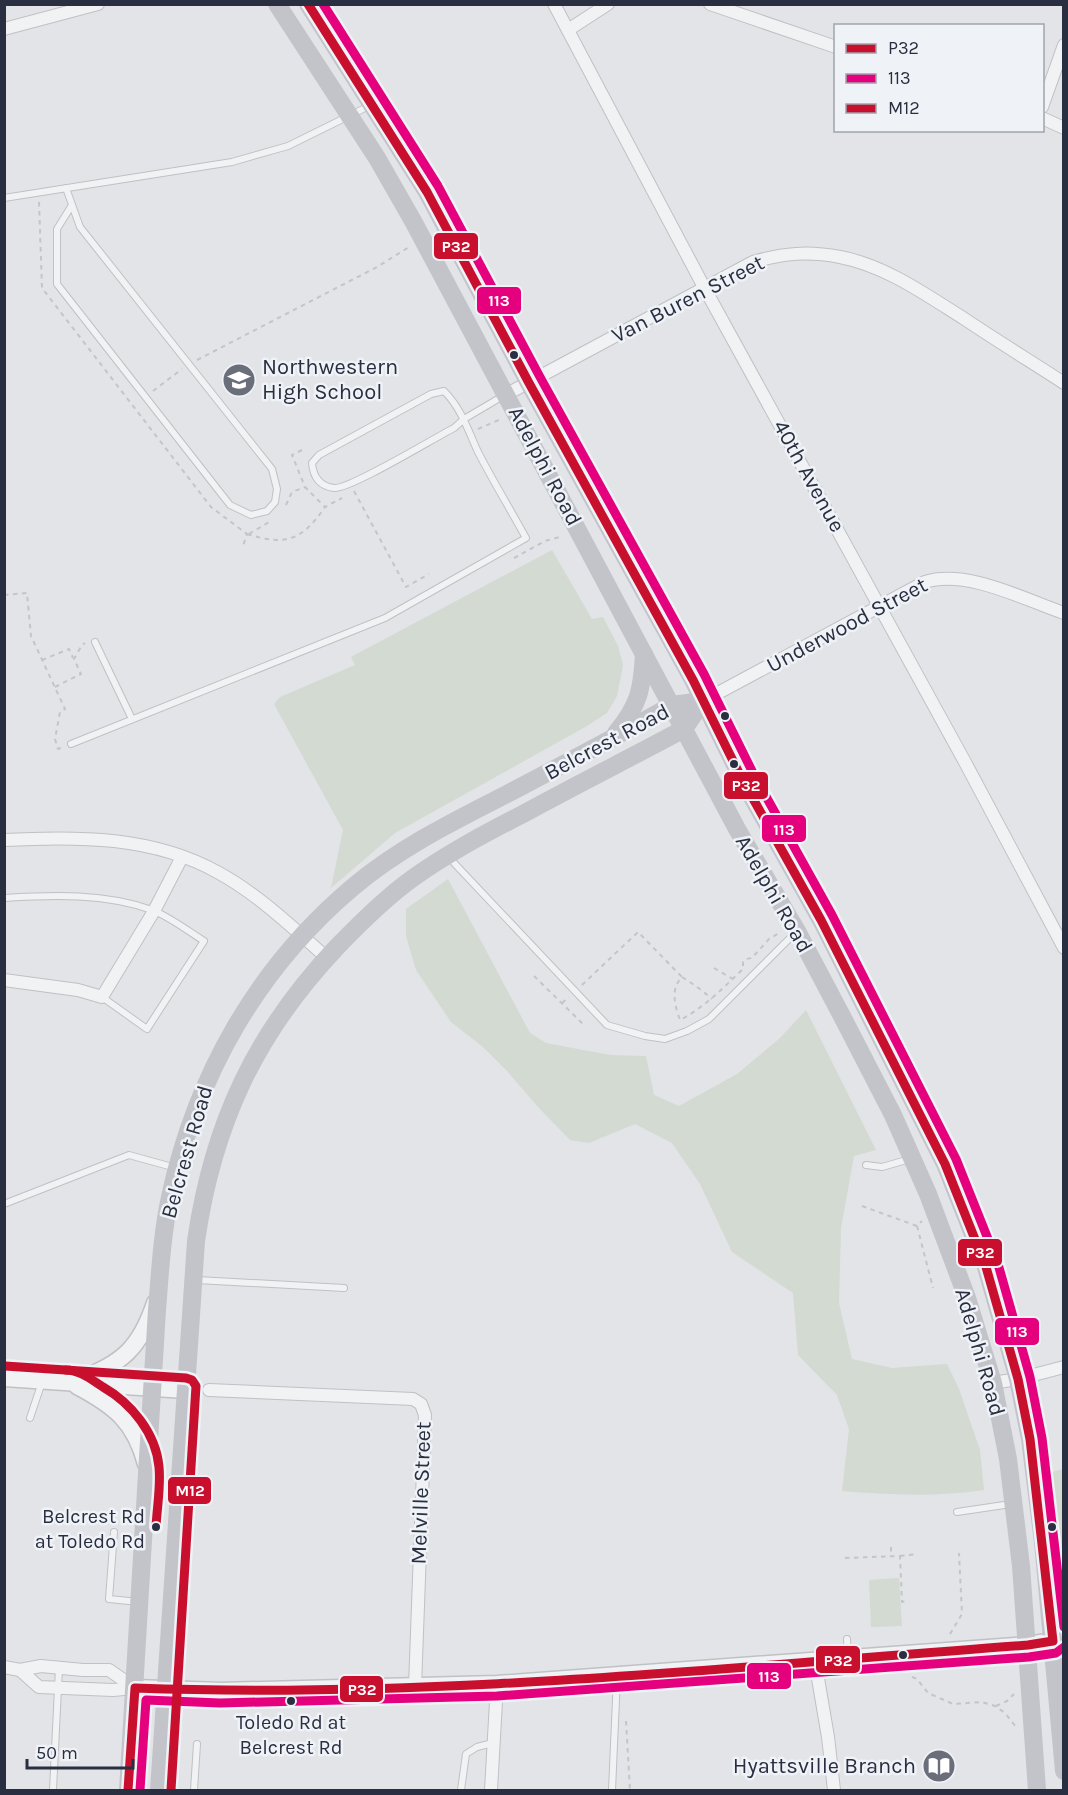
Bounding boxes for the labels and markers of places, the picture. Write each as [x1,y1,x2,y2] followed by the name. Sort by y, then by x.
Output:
[508,349,520,361] unlabelled marker
[262,354,398,405] place label: Northwestern High School
[221,362,257,398] school or university icon: Northwestern High School
[719,710,731,722] unlabelled marker
[728,758,740,770] unlabelled marker
[35,1505,145,1553] place label: Belcrest Rd at Toledo Rd
[150,1521,162,1533] marker: Belcrest Rd at Toledo Rd
[1046,1521,1058,1533] unlabelled marker
[897,1649,909,1661] unlabelled marker
[285,1695,297,1707] marker: Toledo Rd at Belcrest Rd
[236,1711,347,1759] place label: Toledo Rd at Belcrest Rd
[921,1748,957,1784] library icon: Hyattsville Branch
[733,1753,916,1779] place label: Hyattsville Branch

